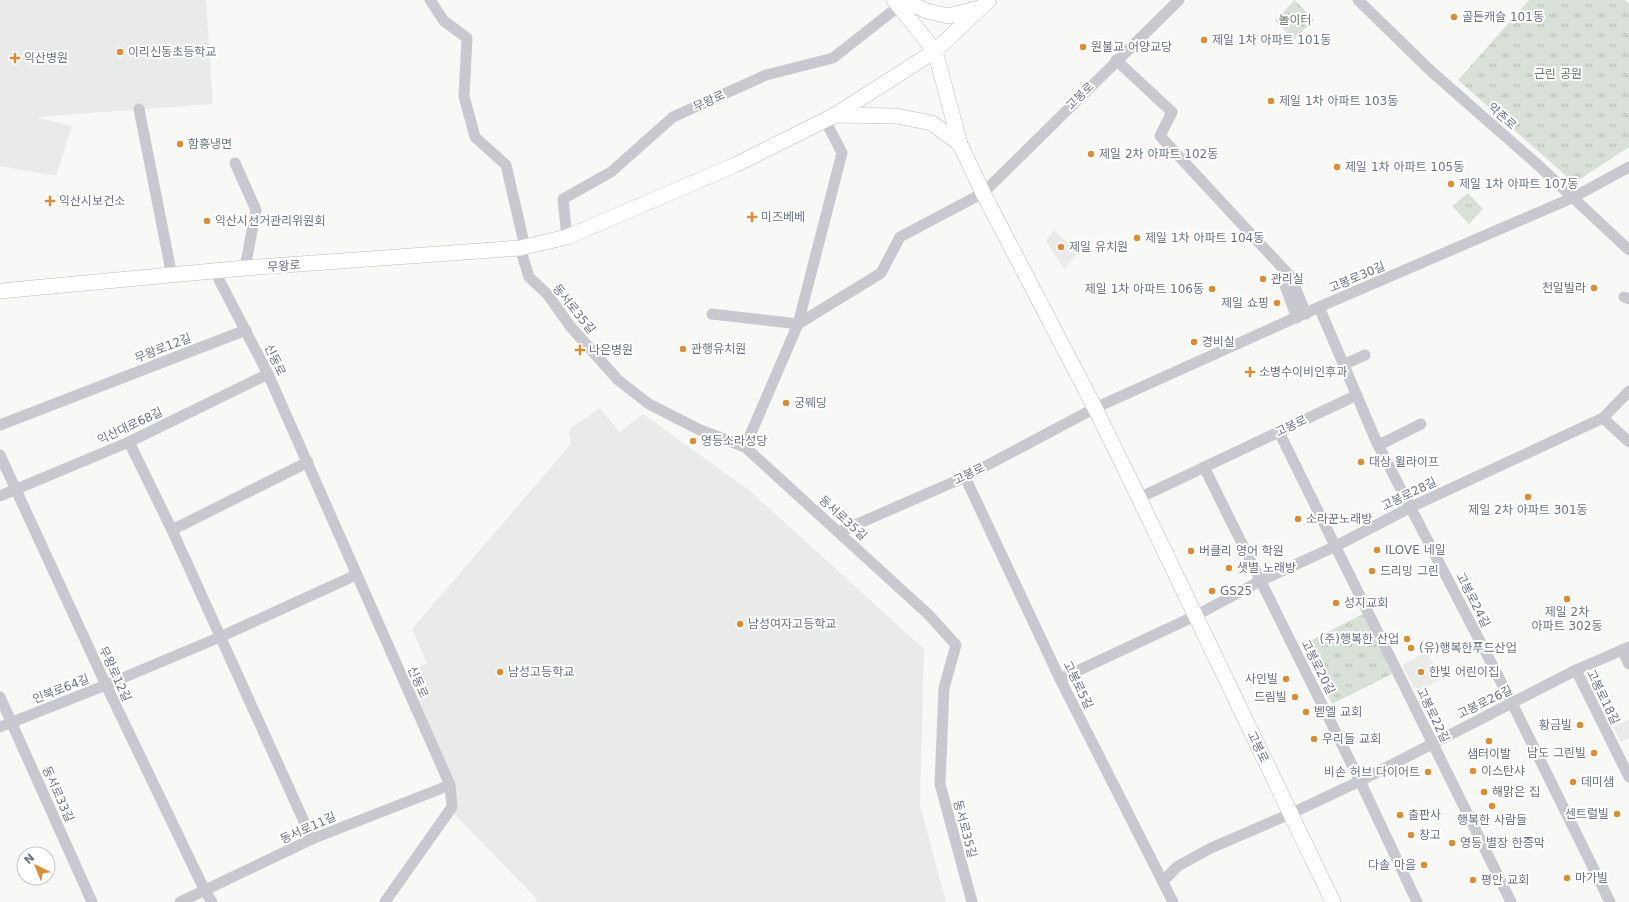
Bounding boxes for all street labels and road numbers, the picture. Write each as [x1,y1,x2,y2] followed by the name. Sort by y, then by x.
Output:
[1063,79,1097,113] street label: 고봉로
[691,88,727,114] street label: 무왕로
[1485,100,1519,132] street label: 약촌로
[267,258,301,274] street label: 무왕로
[1327,259,1387,295] street label: 고봉로30길
[550,281,598,337] street label: 동서로35길
[133,331,193,365] street label: 무왕로12길
[261,342,289,378] street label: 신동로
[95,405,165,447] street label: 익산대로68길
[1273,413,1309,439] street label: 고봉로
[951,460,987,488] street label: 고봉로
[1379,475,1439,513] street label: 고봉로28길
[816,493,870,543] street label: 동서로35길
[1453,570,1493,630] street label: 고봉로24길
[1298,637,1338,697] street label: 고봉로20길
[96,644,134,704] street label: 무왕로12길
[1060,659,1096,711] street label: 고봉로5길
[405,664,431,700] street label: 신동로
[1584,667,1622,727] street label: 고봉로18길
[31,672,91,706] street label: 인북로64길
[1455,683,1515,721] street label: 고봉로26길
[1414,685,1452,745] street label: 고봉로22길
[1244,729,1272,765] street label: 고봉로
[40,764,76,824] street label: 동서로33길
[951,798,979,860] street label: 동서로35길
[278,810,338,846] street label: 동서로11길

